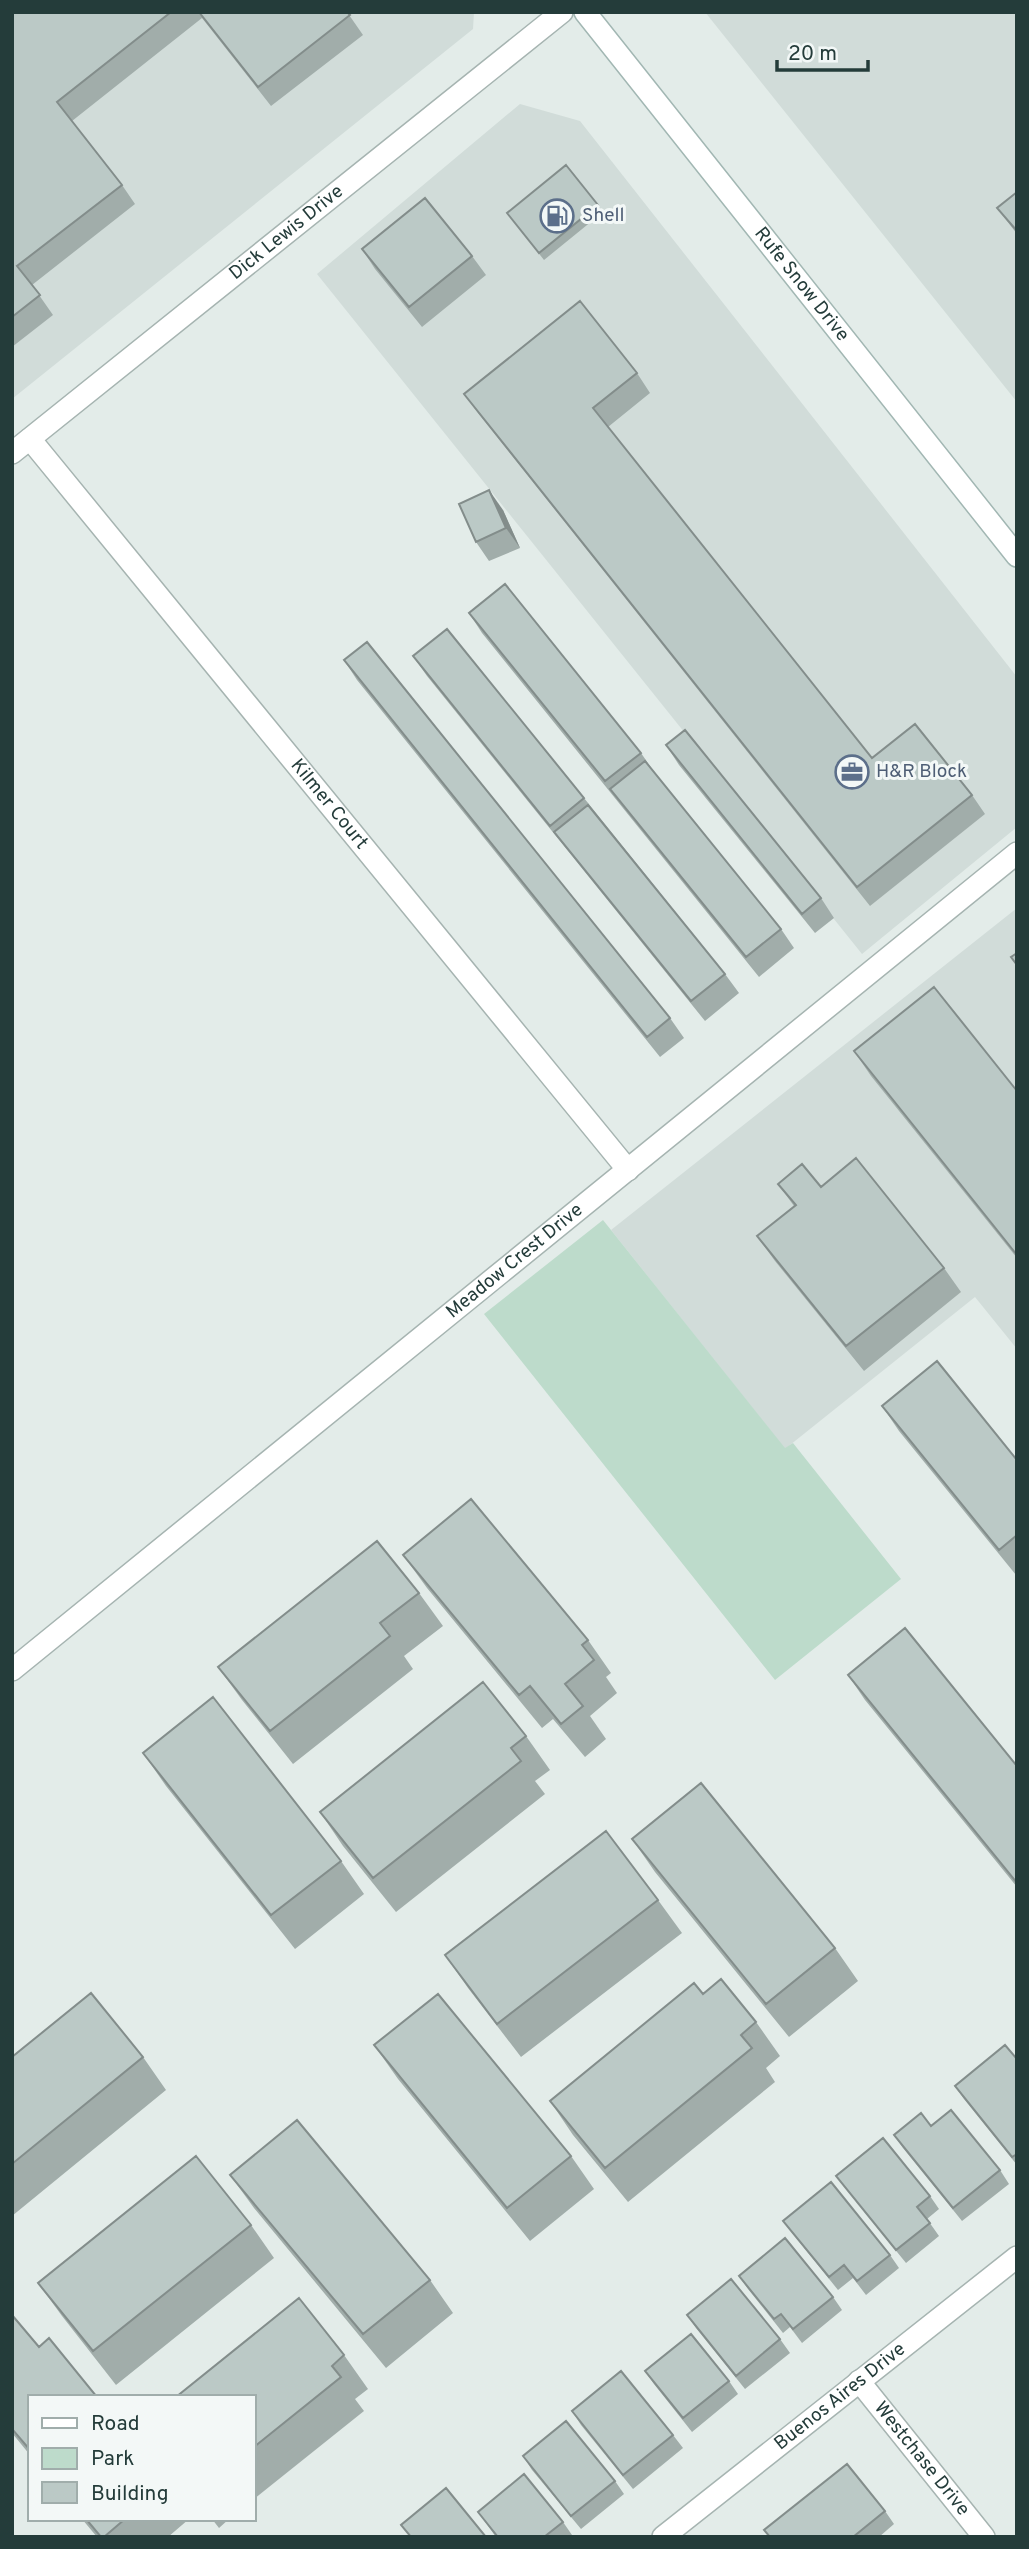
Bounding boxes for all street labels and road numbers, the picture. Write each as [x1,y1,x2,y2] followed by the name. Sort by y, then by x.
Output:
[225,180,349,286] street label: Dick Lewis Drive
[749,222,854,347] street label: Rufe Snow Drive
[285,754,373,854] street label: Kilmer Court
[441,1198,588,1324] street label: Meadow Crest Drive
[770,2338,911,2456] street label: Buenos Aires Drive
[868,2397,975,2521] street label: Westchase Drive

